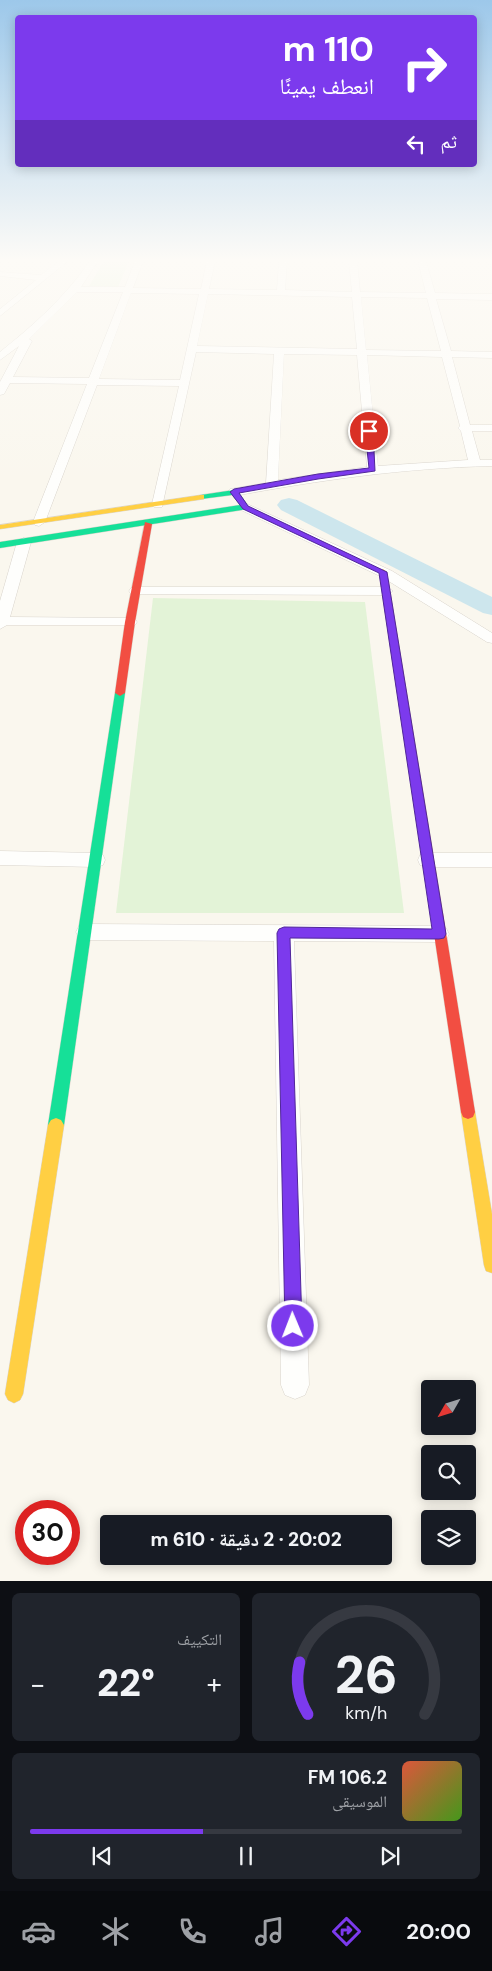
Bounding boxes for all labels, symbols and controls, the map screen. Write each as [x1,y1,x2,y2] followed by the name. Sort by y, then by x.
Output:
[283,26,374,72] text: 110 m
[392,35,457,100] icon: right
[279,72,374,101] text: انعطف يمينًا
[440,129,457,154] text: ثم
[402,130,430,158] icon: left
[348,410,390,452] pin
[355,417,383,445] icon: arrive
[266,1299,318,1351] position arrow
[421,1380,476,1435] north arrow
[421,1380,476,1565] map controls
[421,1445,476,1500] button: search
[15,1500,80,1565] speed limit sign: 30
[421,1510,476,1565] button: layers
[150,1527,342,1552] text: 20:02 · 2 دقيقة · 610 m
[177,1629,222,1650] text: التكييف
[335,1641,397,1709] text: 26
[97,1658,155,1708] text: 22°
[30,1666,45,1703] text: −
[207,1666,222,1703] text: +
[345,1701,387,1725] text: km/h
[308,1765,387,1790] text: 106.2 FM
[332,1791,387,1812] text: الموسيقى
[88,1842,116,1870] icon: previous
[232,1842,260,1870] icon: pause
[376,1842,404,1870] icon: next
[21,1914,56,1949] icon: car
[98,1914,133,1949] icon: climate
[175,1914,210,1949] icon: phone
[252,1914,287,1949] icon: music
[329,1914,364,1949] icon: directions
[406,1917,471,1946] text: 20:00

